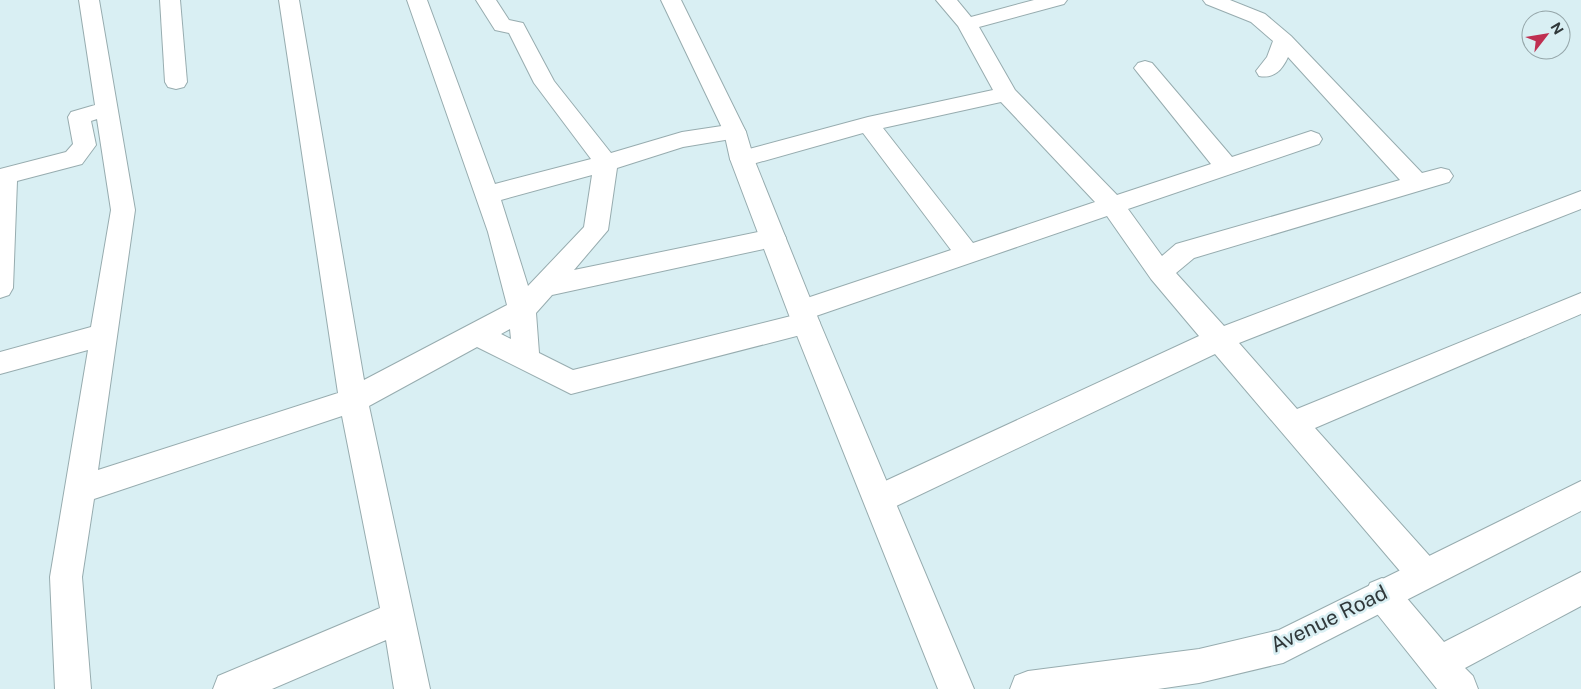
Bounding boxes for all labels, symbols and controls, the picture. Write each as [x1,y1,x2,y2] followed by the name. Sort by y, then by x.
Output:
[1521,10,1571,60] north arrow
[1547,19,1567,37] text: N
[1266,580,1391,658] street label: Avenue Road

